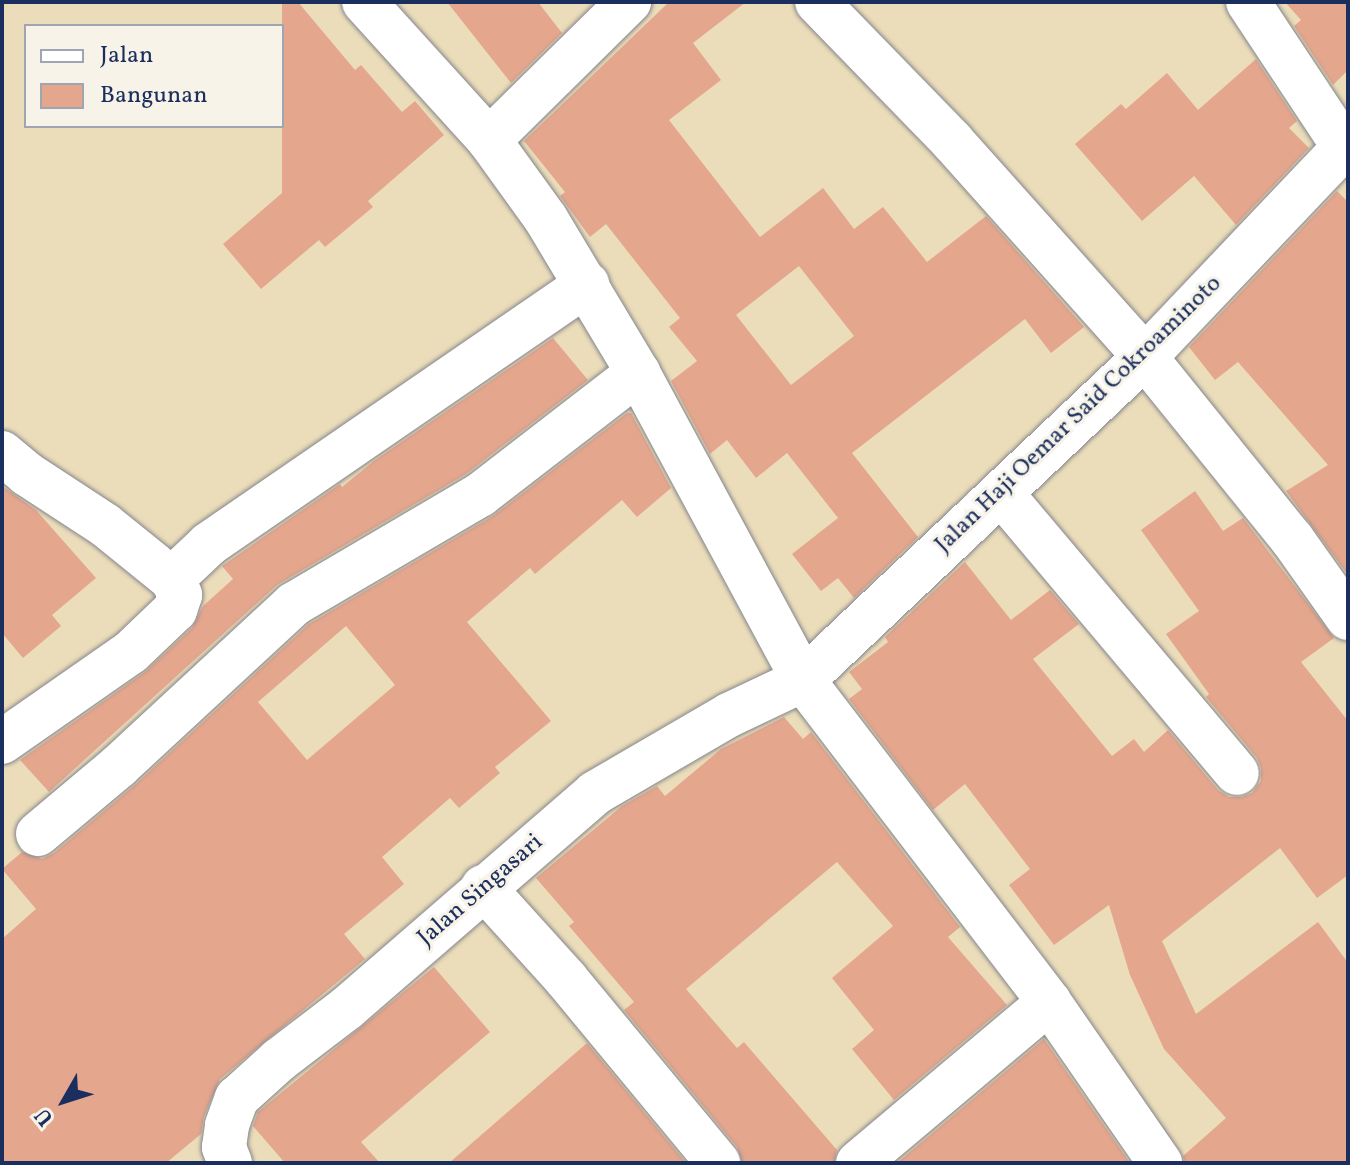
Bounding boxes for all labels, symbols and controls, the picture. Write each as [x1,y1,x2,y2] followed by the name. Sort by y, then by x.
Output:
[24,24,284,128] legend
[100,39,153,73] text: Jalan
[100,79,208,113] text: Bangunan
[930,270,1228,560] street label: Jalan Haji Oemar Said Cokroaminoto
[412,829,550,953] street label: Jalan Singasari
[24,1061,104,1141] north arrow
[28,1101,62,1132] text: U

